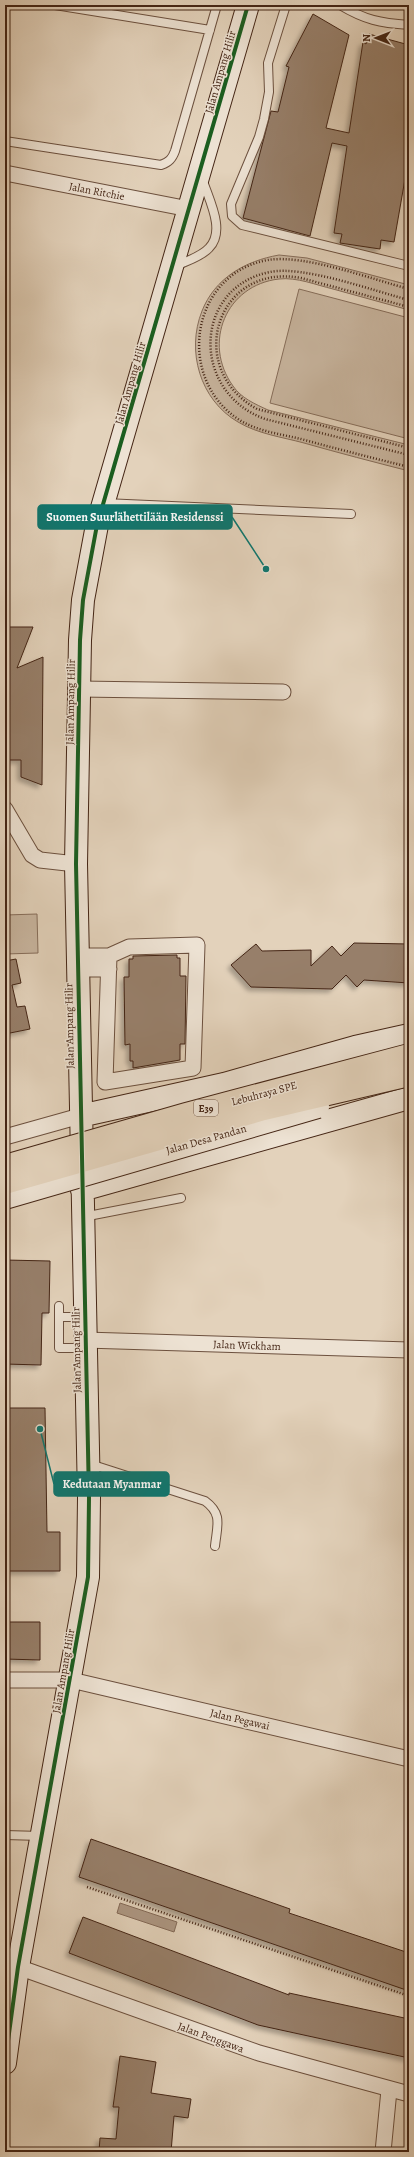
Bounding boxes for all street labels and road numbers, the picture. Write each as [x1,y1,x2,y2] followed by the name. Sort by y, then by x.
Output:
[201,29,240,115] street label: Jalan Ampang Hilir
[68,179,126,204] street label: Jalan Ritchie
[111,340,150,426] street label: Jalan Ampang Hilir
[62,659,79,745] street label: Jalan Ampang Hilir
[61,983,78,1069] street label: Jalan Ampang Hilir
[230,1078,299,1109] street label: Lebuhraya SPE
[194,1100,218,1116] road number: E39
[164,1121,248,1158] street label: Jalan Desa Pandan
[68,1307,85,1393] street label: Jalan Ampang Hilir
[213,1337,281,1354] street label: Jalan Wickham
[49,1628,78,1715] street label: Jalan Ampang Hilir
[209,1705,271,1734] street label: Jalan Pegawai
[176,2019,247,2057] street label: Jalan Penggawa

